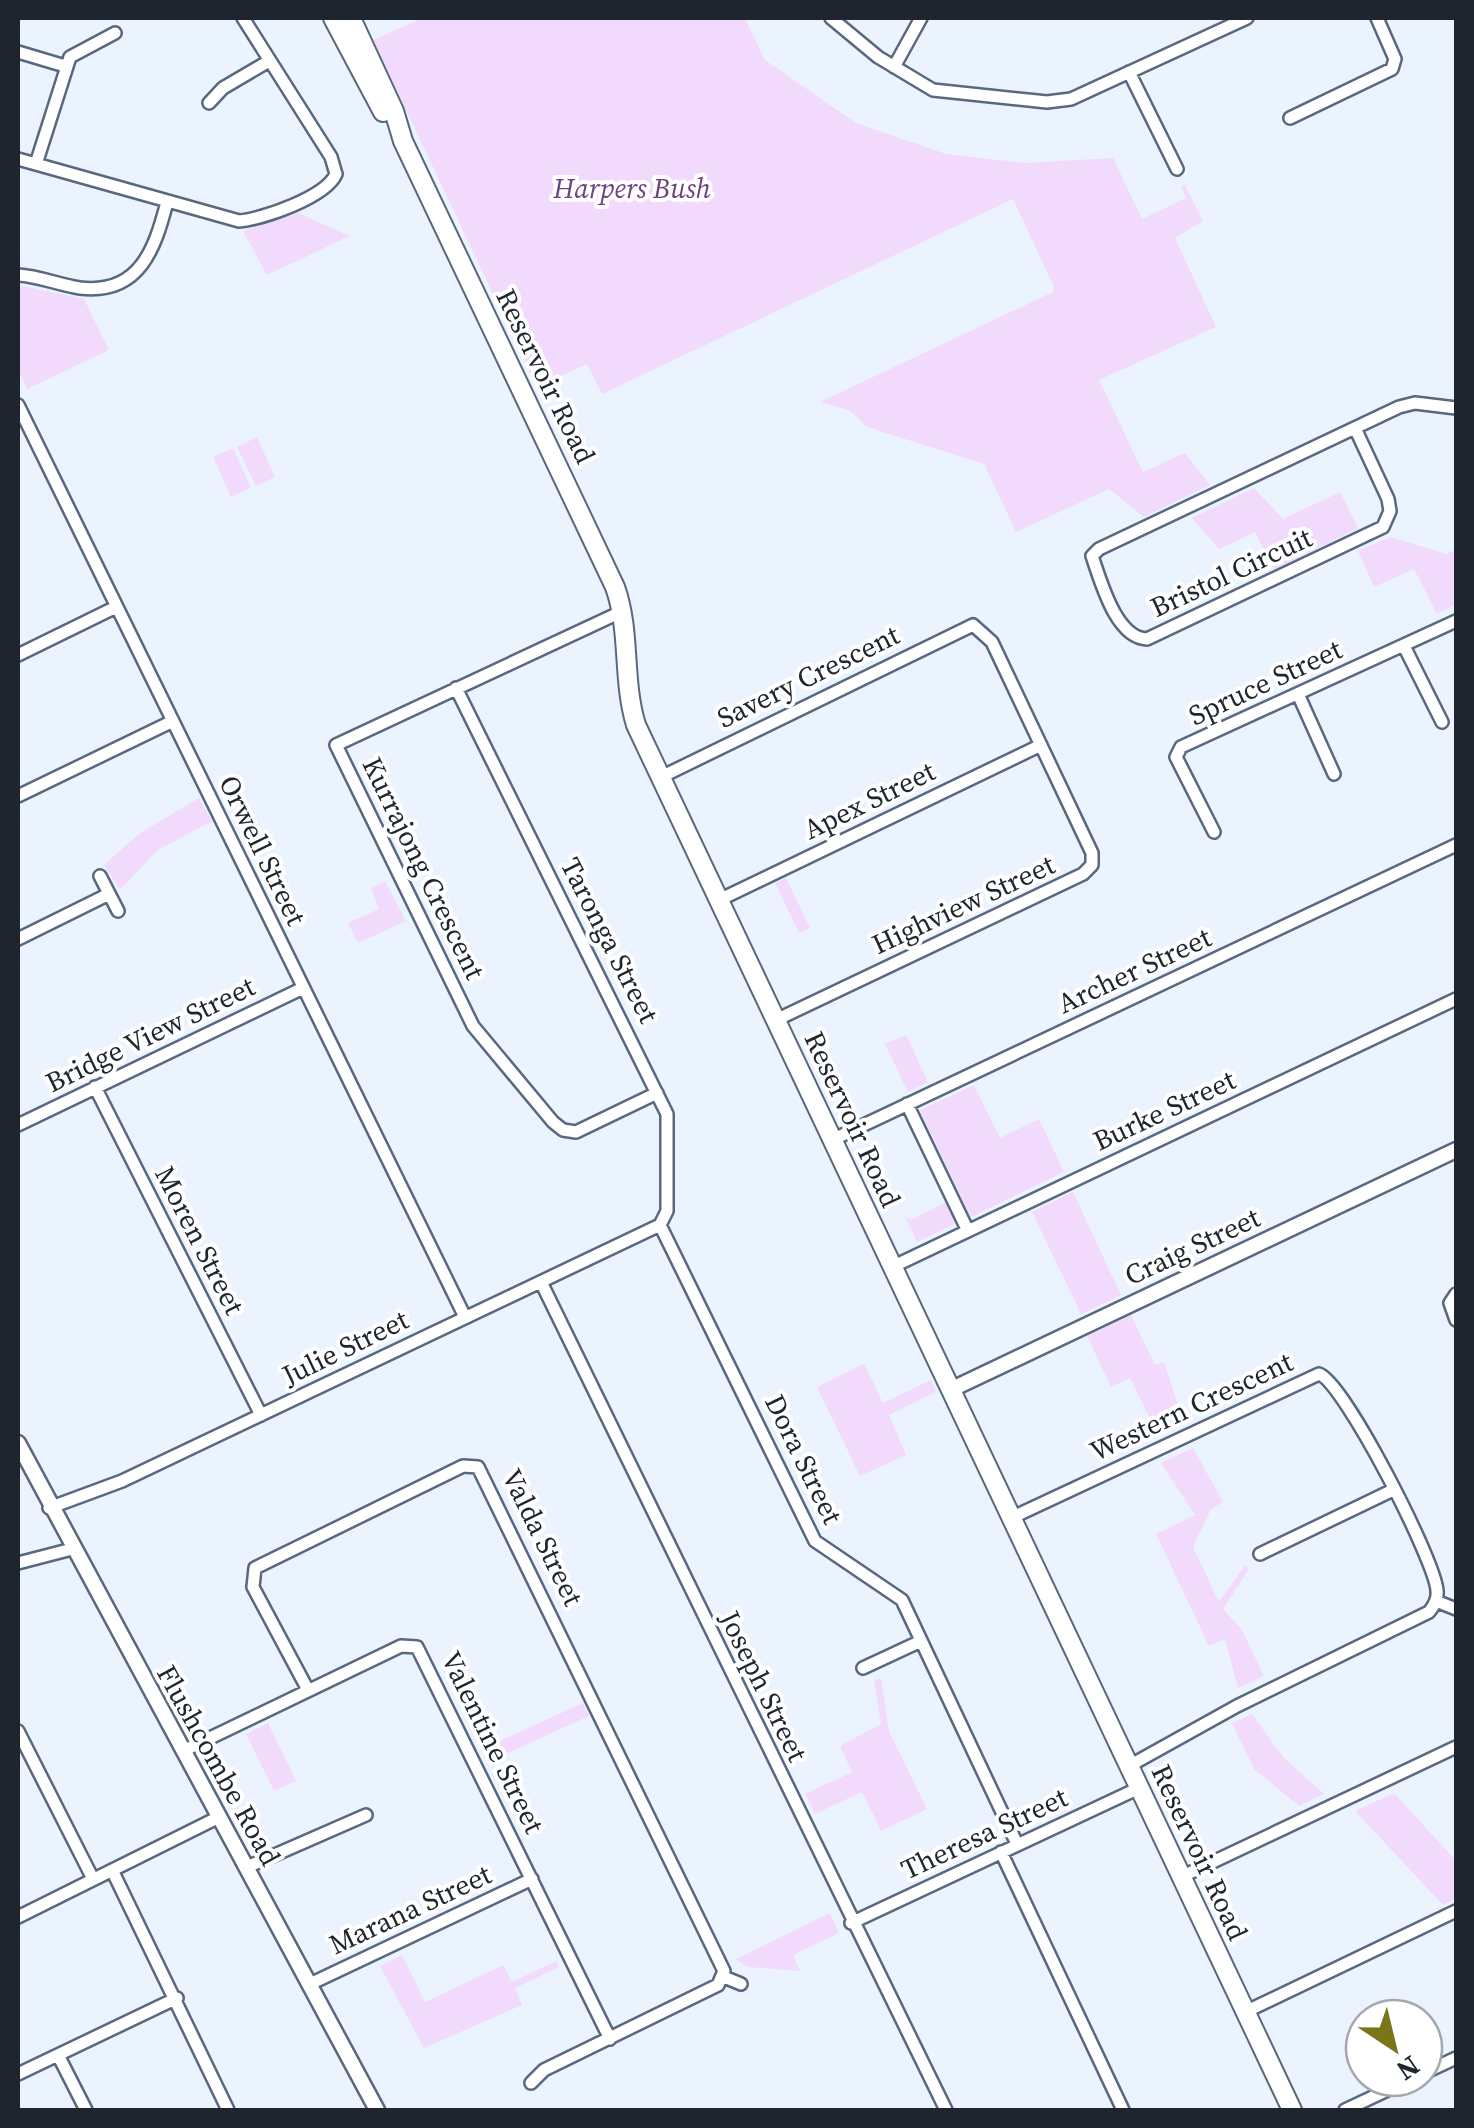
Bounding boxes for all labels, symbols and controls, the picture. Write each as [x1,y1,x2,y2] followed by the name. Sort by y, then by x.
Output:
[552,169,711,207] park label: Harpers Bush
[487,282,605,470] street label: Reservoir Road
[1144,518,1319,626] street label: Bristol Circuit
[711,615,906,737] street label: Savery Crescent
[1182,630,1349,734] street label: Spruce Street
[354,751,495,986] street label: Kurrajong Crescent
[797,751,942,848] street label: Apex Street
[210,769,316,932] street label: Orwell Street
[866,845,1061,963] street label: Highview Street
[552,851,668,1030] street label: Taronga Street
[1051,917,1218,1022] street label: Archer Street
[39,966,262,1101] street label: Bridge View Street
[796,1025,910,1213] street label: Reservoir Road
[1087,1060,1242,1160] street label: Burke Street
[146,1159,254,1321] street label: Moren Street
[1118,1198,1267,1294] street label: Craig Street
[275,1300,415,1394] street label: Julie Street
[1083,1342,1299,1470] street label: Western Crescent
[756,1388,852,1531] street label: Dora Street
[493,1462,593,1613] street label: Valda Street
[711,1603,817,1768] street label: Joseph Street
[433,1645,554,1840] street label: Valentine Street
[148,1658,290,1872] street label: Flushcombe Road
[1143,1758,1257,1946] street label: Reservoir Road
[895,1778,1074,1888] street label: Theresa Street
[323,1855,498,1963] street label: Marana Street
[1344,1998,1444,2098] north arrow
[1389,2047,1428,2090] text: N

